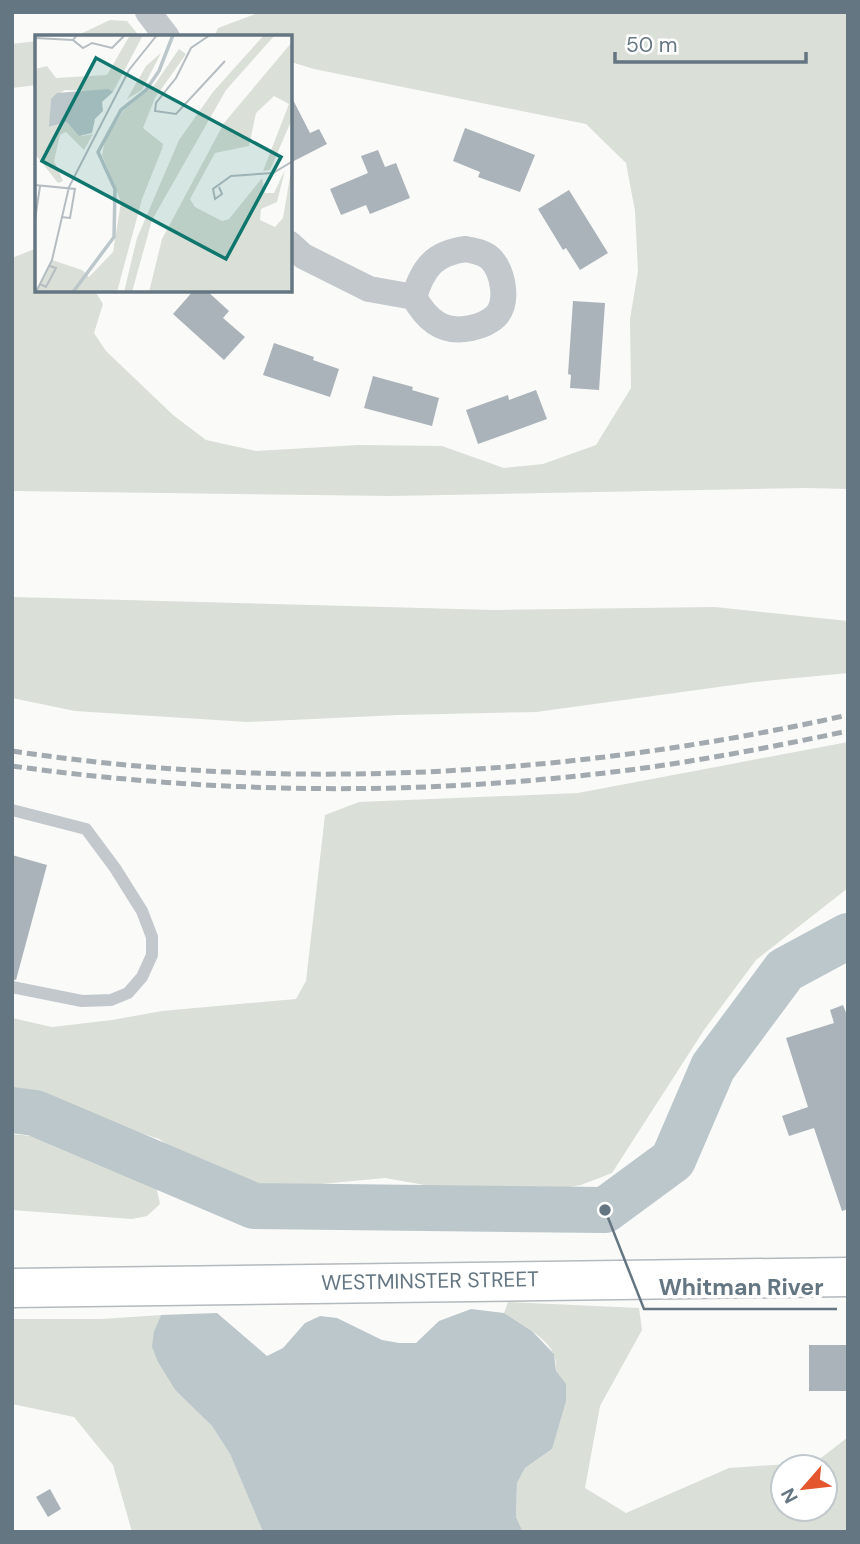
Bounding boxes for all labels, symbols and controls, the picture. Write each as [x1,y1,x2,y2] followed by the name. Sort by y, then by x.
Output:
[615,21,806,65] scale bar
[626,31,677,59] text: 50 m
[35,35,292,292] inset map
[321,1265,539,1297] street label: WESTMINSTER STREET
[644,1265,837,1309] callout: Whitman River
[658,1272,824,1302] text: Whitman River
[769,1453,839,1523] north arrow
[775,1484,804,1508] text: N

